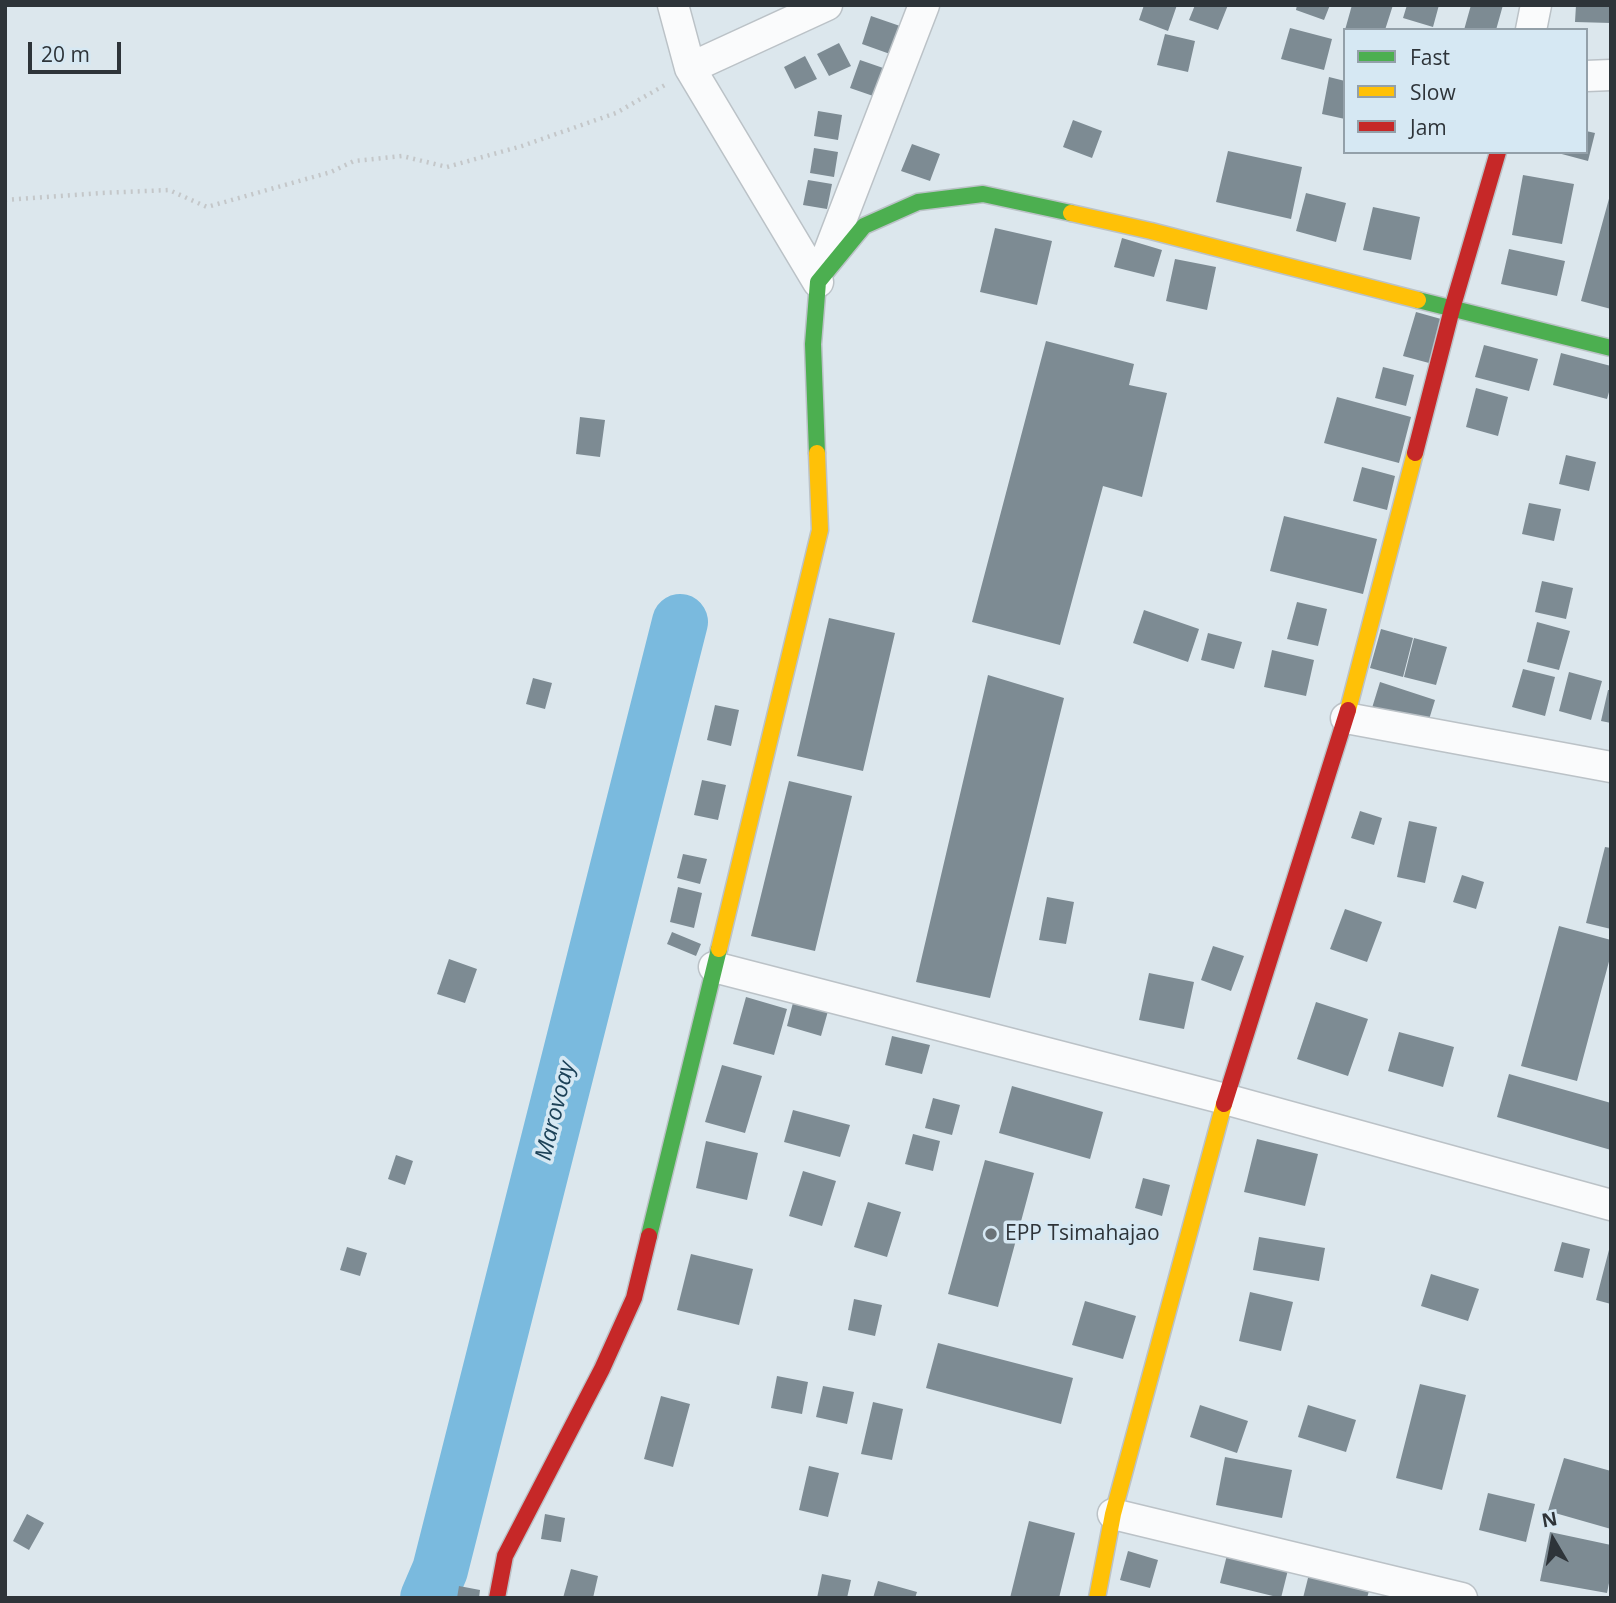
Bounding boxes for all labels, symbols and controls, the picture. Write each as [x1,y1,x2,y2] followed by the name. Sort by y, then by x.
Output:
[32,28,124,72] scale bar
[1343,28,1588,154] legend
[41,40,90,68] text: 20 m
[1410,43,1450,71] text: Fast
[1410,78,1456,106] text: Slow
[1410,113,1447,141] text: Jam
[530,1058,582,1164] water label: Marovoay
[1005,1221,1160,1247] place label: EPP Tsimahajao
[983,1226,999,1242] marker: EPP Tsimahajao
[1518,1505,1588,1575] north arrow
[1539,1505,1559,1533] text: N

